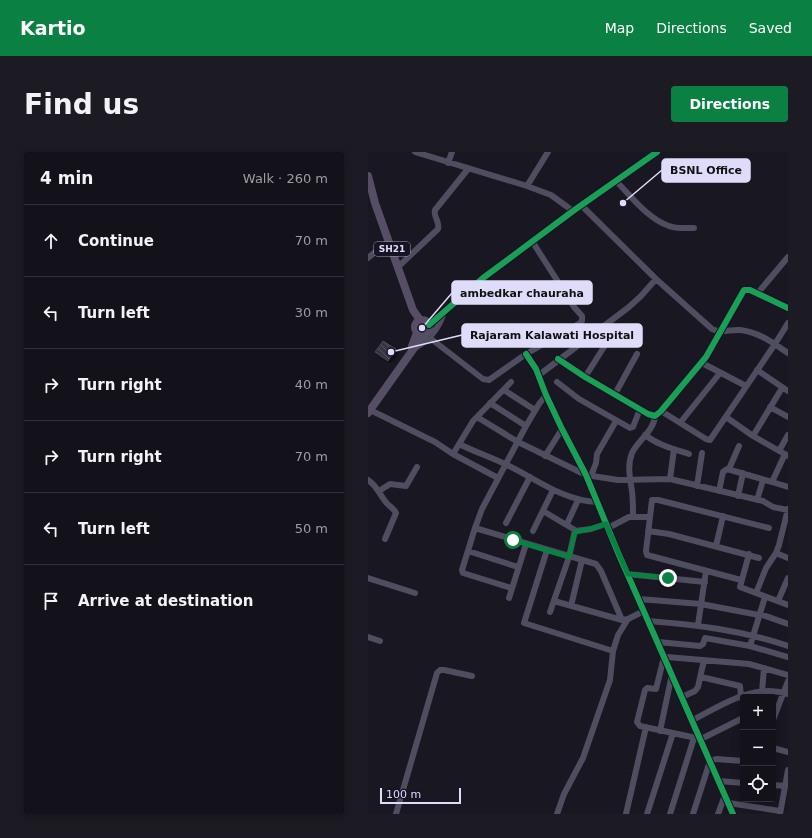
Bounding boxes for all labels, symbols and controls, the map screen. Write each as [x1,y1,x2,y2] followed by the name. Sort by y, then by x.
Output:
[20,17,86,39] text: Kartio
[605,20,634,36] text: Map
[656,20,727,36] text: Directions
[749,20,792,36] text: Saved
[671,86,788,122] button: Directions
[24,88,139,121] text: Find us
[662,159,750,182] callout: BSNL Office
[670,164,742,177] text: BSNL Office
[40,168,93,188] text: 4 min
[243,171,328,186] text: Walk · 260 m
[40,230,62,252] icon: ahead
[78,232,154,250] text: Continue
[295,233,328,248] text: 70 m
[374,242,410,256] road number: SH21
[452,281,592,304] callout: ambedkar chauraha
[460,287,584,300] text: ambedkar chauraha
[40,302,62,324] icon: left
[78,304,150,322] text: Turn left
[295,305,328,320] text: 30 m
[462,324,642,347] callout: Rajaram Kalawati Hospital
[470,329,634,342] text: Rajaram Kalawati Hospital
[40,374,62,396] icon: right
[78,376,162,394] text: Turn right
[295,377,328,392] text: 40 m
[40,446,62,468] icon: right
[78,448,162,466] text: Turn right
[295,449,328,464] text: 70 m
[40,518,62,540] icon: left
[78,520,150,538] text: Turn left
[295,521,328,536] text: 50 m
[504,531,522,549] route start
[659,569,677,587] route end
[40,590,62,612] icon: arrive
[78,592,253,610] text: Arrive at destination
[740,694,776,802] map controls
[740,694,776,730] button: +
[740,730,776,766] button: −
[740,766,776,802] button: locate
[380,786,461,805] scale bar
[386,788,421,801] text: 100 m

